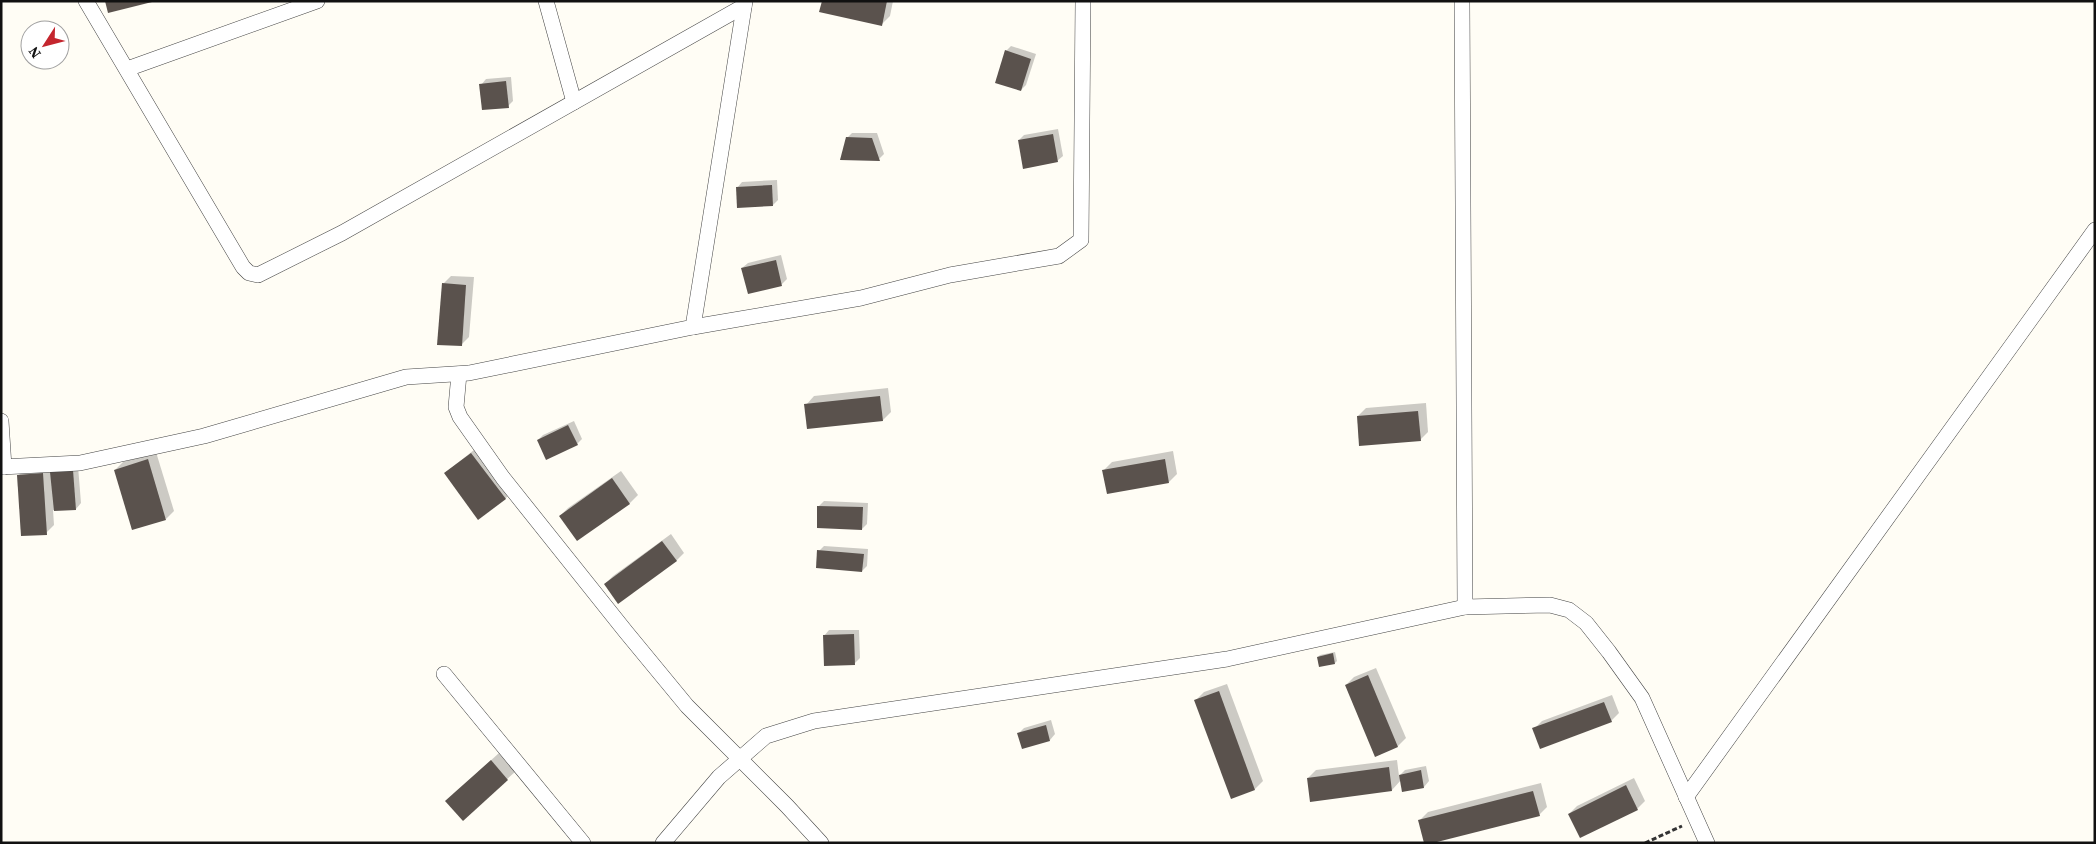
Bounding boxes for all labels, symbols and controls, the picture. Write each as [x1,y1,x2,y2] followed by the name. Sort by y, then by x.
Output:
[20,20,70,70] north arrow
[23,43,46,63] text: N

